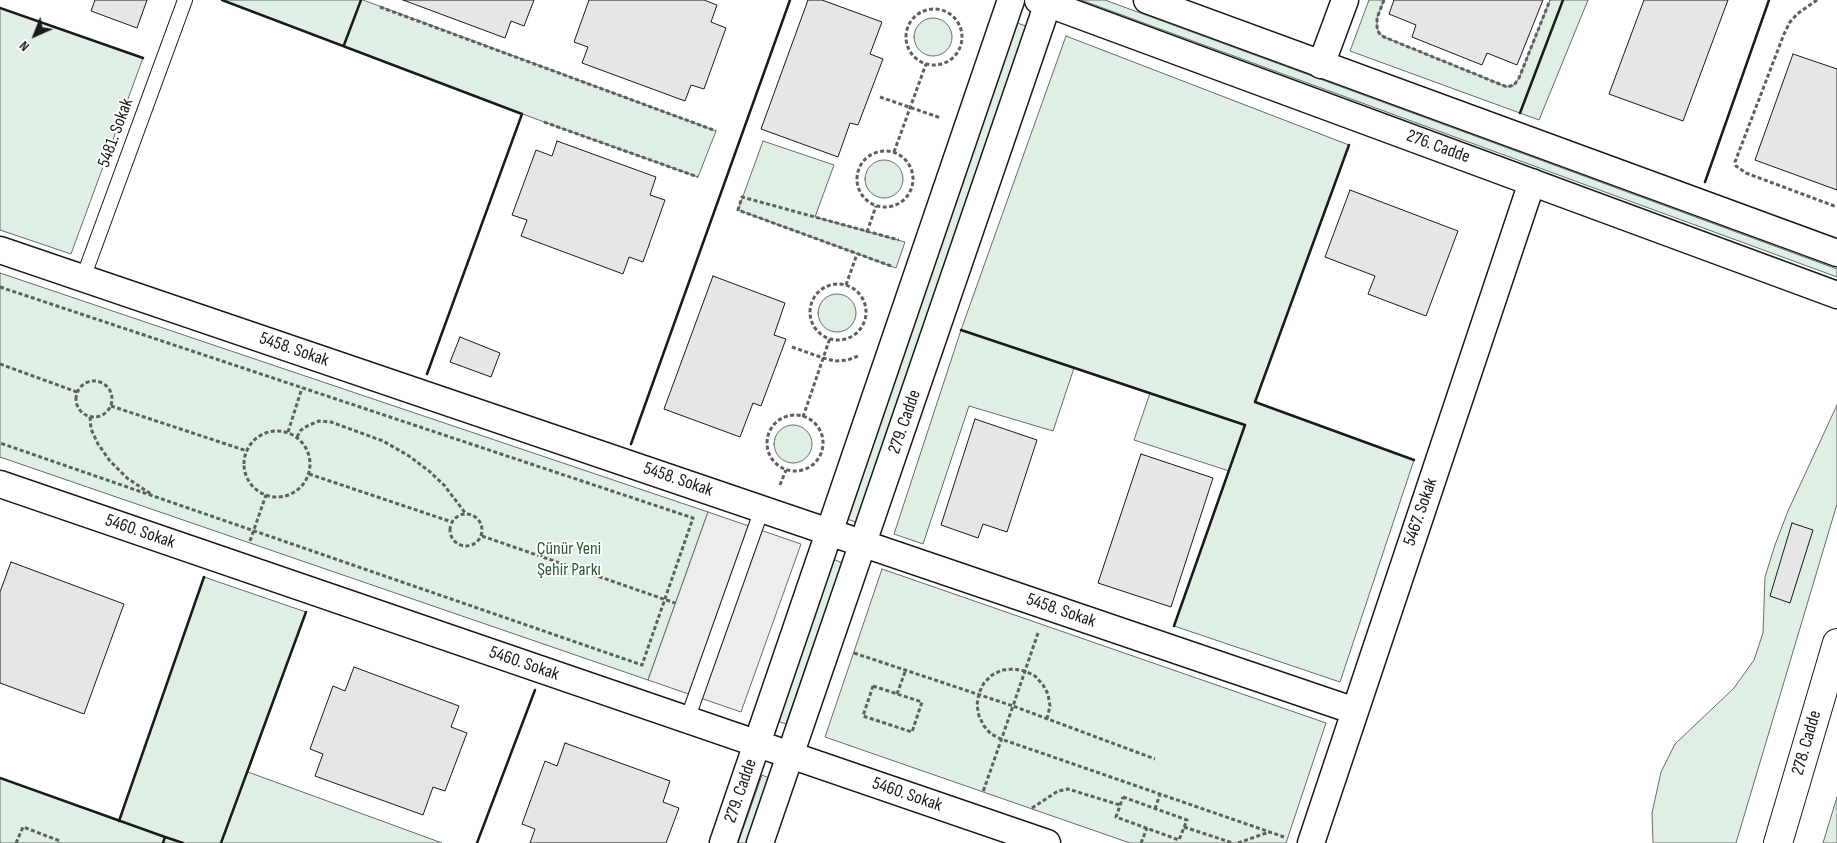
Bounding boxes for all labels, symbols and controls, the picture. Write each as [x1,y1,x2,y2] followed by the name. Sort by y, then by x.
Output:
[10,10,60,60] north arrow
[16,37,33,55] text: N
[94,96,138,170] street label: 5481. Sokak
[1403,126,1473,168] street label: 276. Cadde
[256,328,332,372] street label: 5458. Sokak
[884,387,926,457] street label: 279. Cadde
[640,458,716,502] street label: 5458. Sokak
[1399,475,1443,549] street label: 5467. Sokak
[102,510,178,554] street label: 5460. Sokak
[537,538,601,580] park label: Çünür Yeni Şehir Parkı
[1023,589,1099,633] street label: 5458. Sokak
[486,642,562,686] street label: 5460. Sokak
[1787,708,1827,778] street label: 278. Cadde
[720,756,762,826] street label: 279. Cadde
[869,773,945,817] street label: 5460. Sokak

